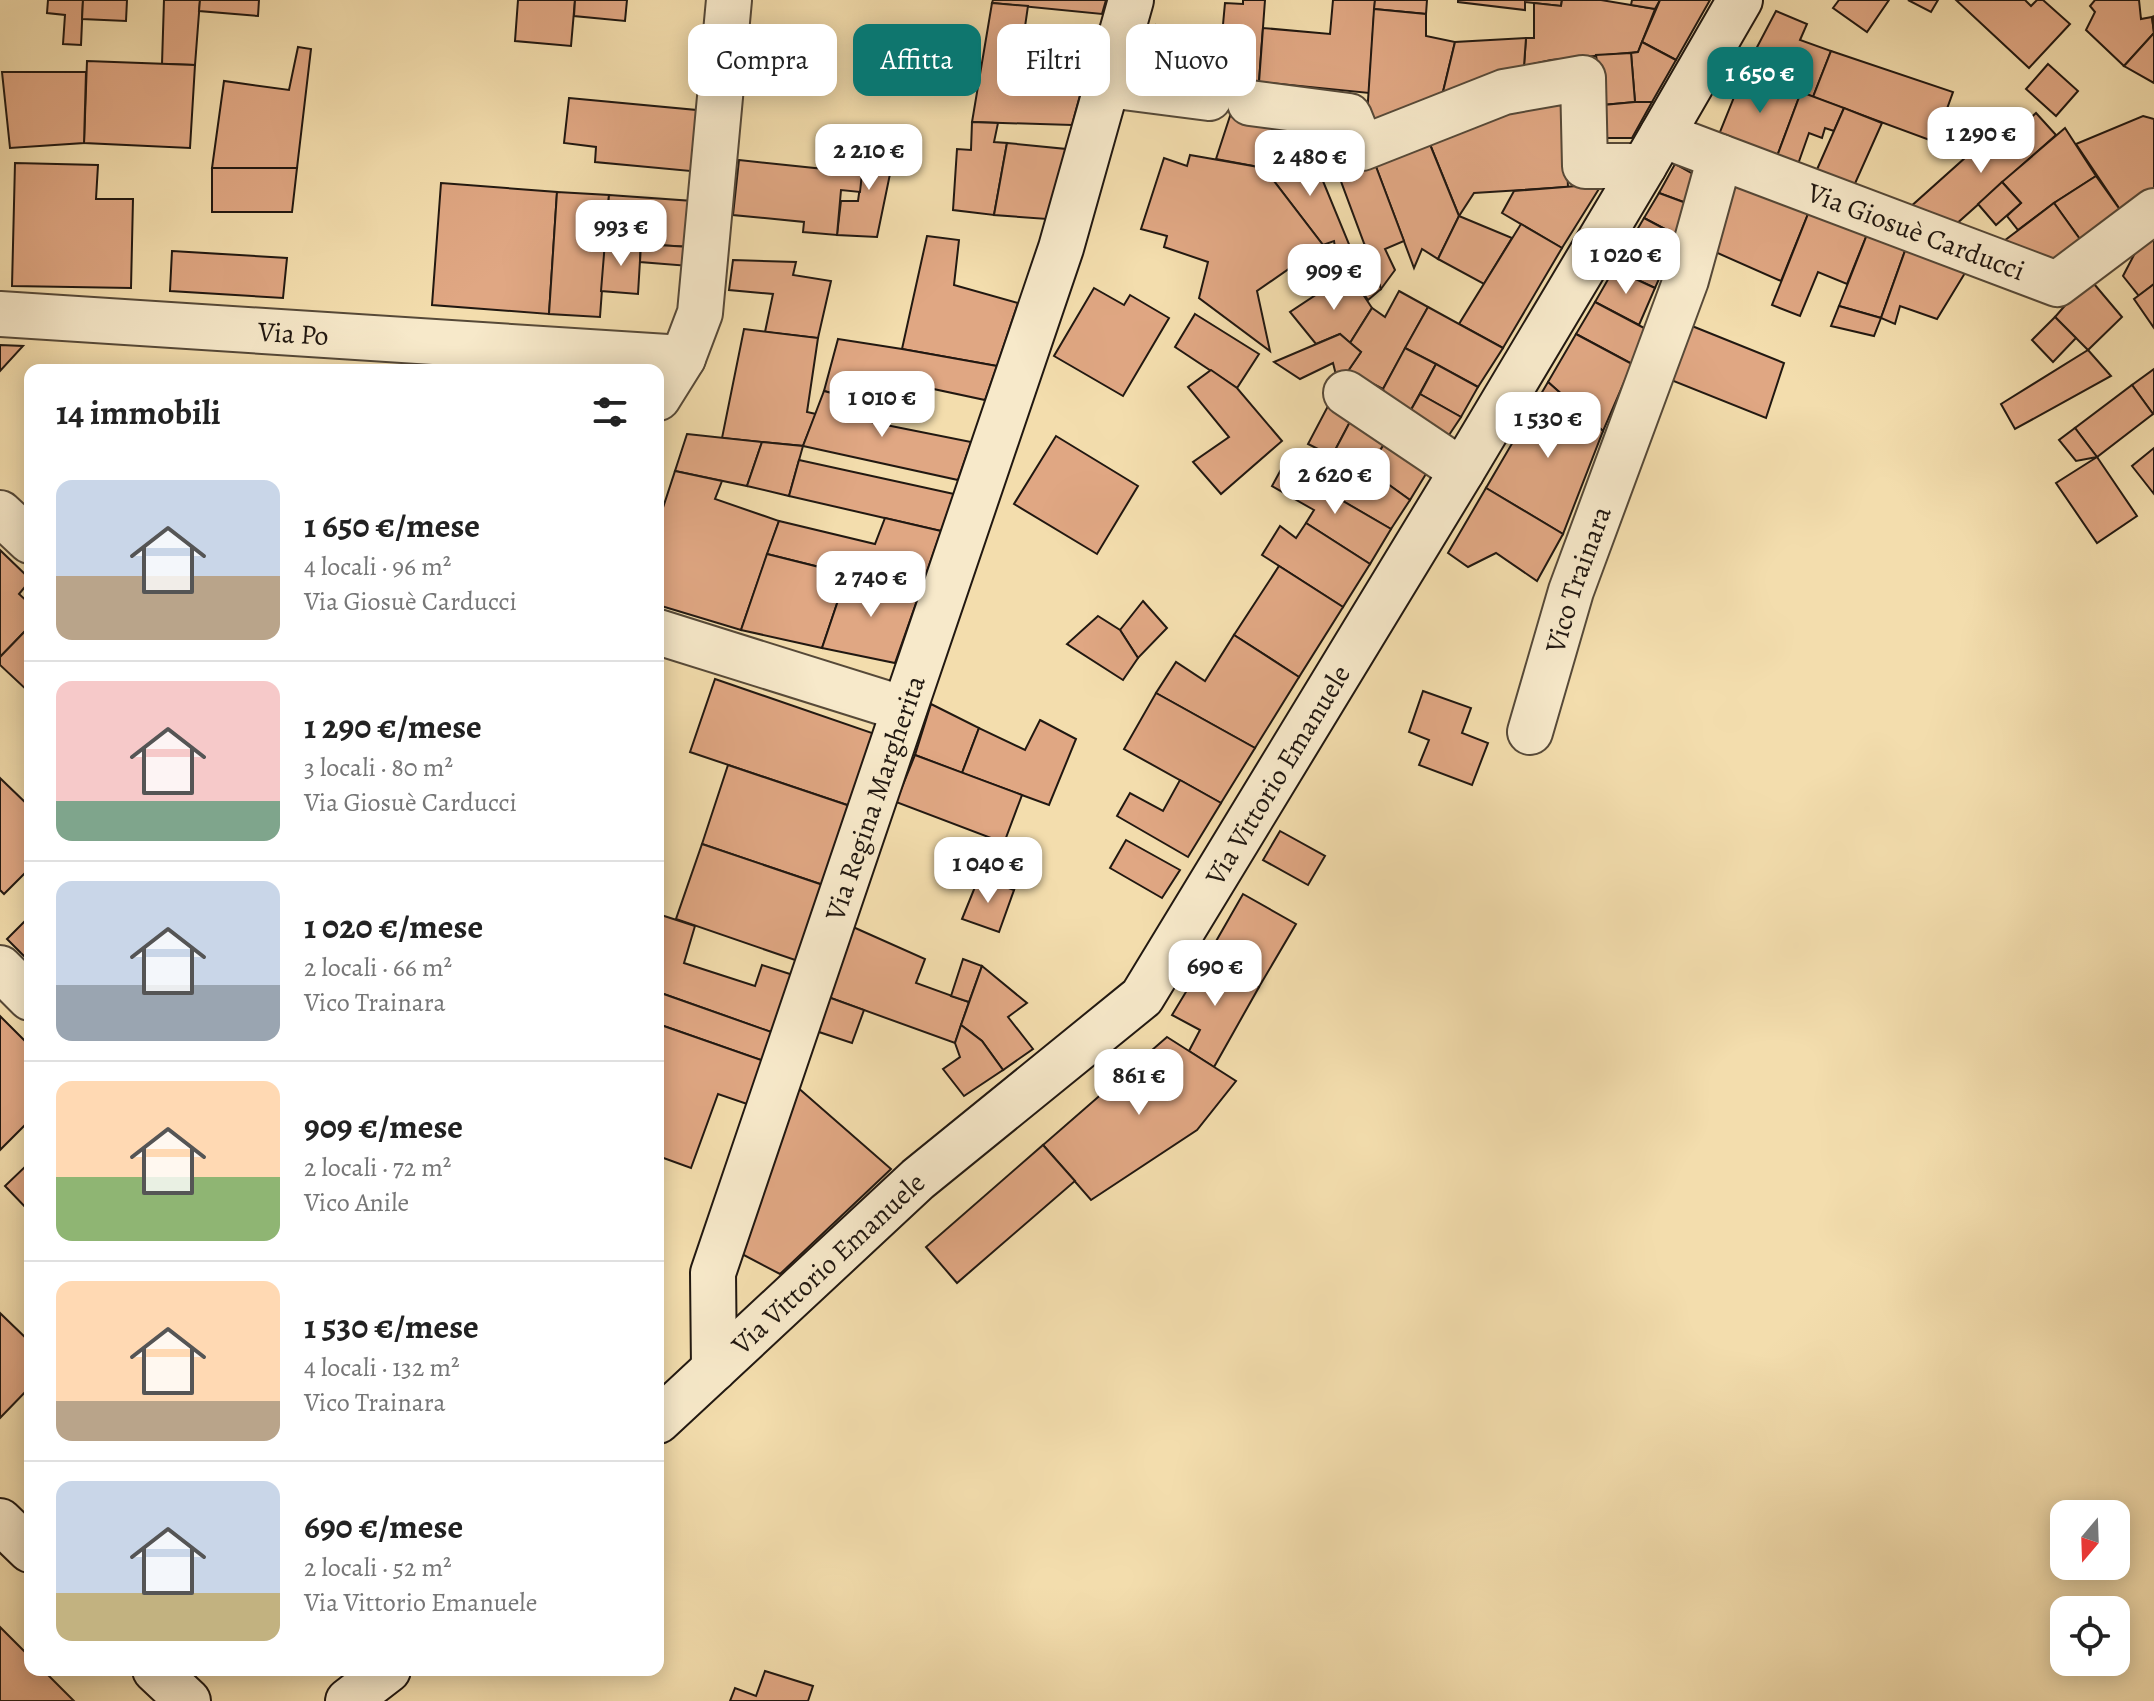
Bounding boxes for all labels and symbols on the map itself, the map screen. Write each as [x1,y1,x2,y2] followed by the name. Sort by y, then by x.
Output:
[1686,47,1834,115] pin: 1 650 €
[1907,107,2055,175] pin: 1 290 €
[795,124,943,192] pin: 2 210 €
[1236,130,1384,198] pin: 2 480 €
[1801,173,2030,290] street label: Via Giosuè Carducci
[565,200,677,268] pin: 993 €
[1552,228,1700,296] pin: 1 020 €
[1278,244,1390,312] pin: 909 €
[256,313,330,355] street label: Via Po
[808,371,956,439] pin: 1 010 €
[1474,392,1622,460] pin: 1 530 €
[1261,448,1409,516] pin: 2 620 €
[1536,501,1621,658] street label: Vico Trainara
[797,551,945,619] pin: 2 740 €
[1196,658,1360,893] street label: Via Vittorio Emanuele
[816,670,935,927] street label: Via Regina Margherita
[914,837,1062,905] pin: 1 040 €
[1159,940,1271,1008] pin: 690 €
[1083,1049,1195,1117] pin: 861 €
[723,1164,933,1364] street label: Via Vittorio Emanuele
[2050,1500,2130,1580] north arrow

